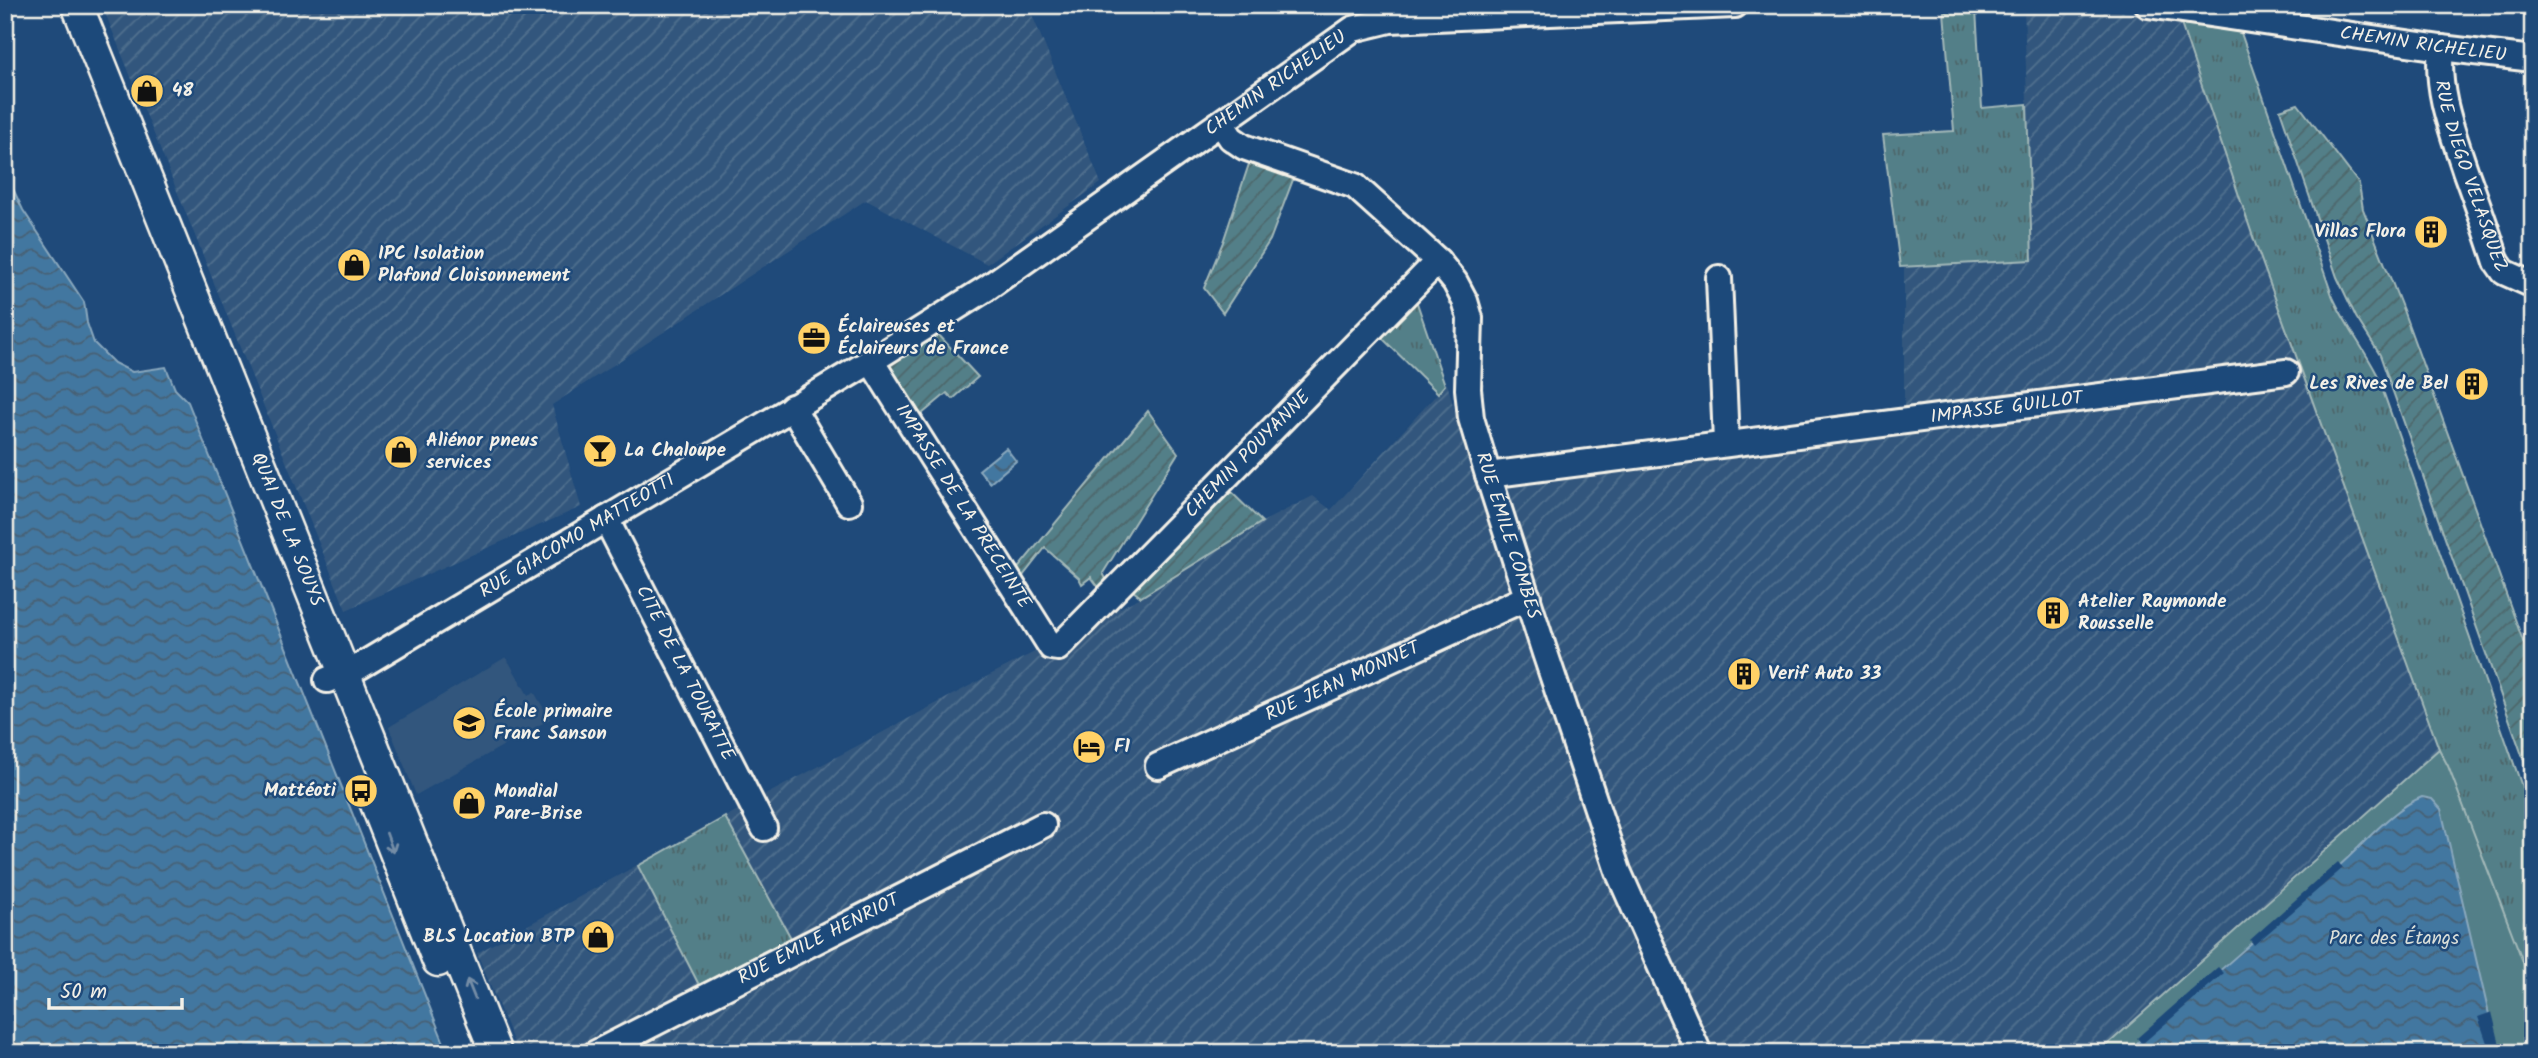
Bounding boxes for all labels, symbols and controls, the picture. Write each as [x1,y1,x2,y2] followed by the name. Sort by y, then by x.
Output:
[2338,18,2508,71] street label: CHEMIN RICHELIEU
[1199,23,1353,144] street label: CHEMIN RICHELIEU
[128,72,166,110] shop icon: 48
[172,76,194,106] place label: 48
[2426,78,2515,279] street label: RUE DIEGO VELASQUEZ
[2412,213,2450,251] building icon: Villas Flora
[2314,217,2406,247] place label: Villas Flora
[378,239,571,291] place label: IPC Isolation Plafond Cloisonnement
[335,246,373,284] shop icon: IPC Isolation Plafond Cloisonnement
[838,312,1009,364] place label: Éclaireuses et Éclaireurs de France
[795,319,833,357] office icon: Éclaireuses et Éclaireurs de France
[2453,365,2491,403] building icon: Les Rives de Bel
[2309,369,2449,399] place label: Les Rives de Bel
[1178,383,1319,526] street label: CHEMIN POUYANNE
[1929,383,2086,433] street label: IMPASSE GUILLOT
[887,398,1039,616] street label: IMPASSE DE LA PRÉCEINTE
[426,426,538,478] place label: Aliénor pneus services
[581,432,619,470] bar icon: La Chaloupe
[382,433,420,471] shop icon: Aliénor pneus services
[624,436,726,466] place label: La Chaloupe
[242,448,331,611] street label: QUAI DE LA SOUYS
[1467,449,1548,623] street label: RUE ÉMILE COMBES
[474,466,681,607] street label: RUE GIACOMO MATTEOTTI
[627,580,743,767] street label: CITÉ DE LA TOURATTE
[2078,587,2227,639] place label: Atelier Raymonde Rousselle
[2034,594,2072,632] building icon: Atelier Raymonde Rousselle
[1260,633,1427,730] street label: RUE JEAN MONNET
[1725,655,1763,693] building icon: Verif Auto 33
[1768,659,1881,689] place label: Verif Auto 33
[494,697,612,749] place label: École primaire Franc Sanson
[450,704,488,742] school or university icon: École primaire Franc Sanson
[1070,728,1108,766] hotel icon: F1
[1114,732,1130,762] place label: F1
[342,772,380,810] bus stop icon: Mattéoti
[264,776,337,806] place label: Mattéoti
[494,777,582,829] place label: Mondial Pare-Brise
[450,784,488,822] shop icon: Mondial Pare-Brise
[385,831,397,853] one-way arrow
[733,885,906,993] street label: RUE ÉMILE HENRIOT
[579,918,617,956] shop icon: BLS Location BTP
[423,922,575,952] place label: BLS Location BTP
[2329,924,2459,954] park label: Parc des Étangs
[49,967,182,1011] scale bar
[60,976,107,1009] text: 50 m
[464,979,477,1001] one-way arrow

